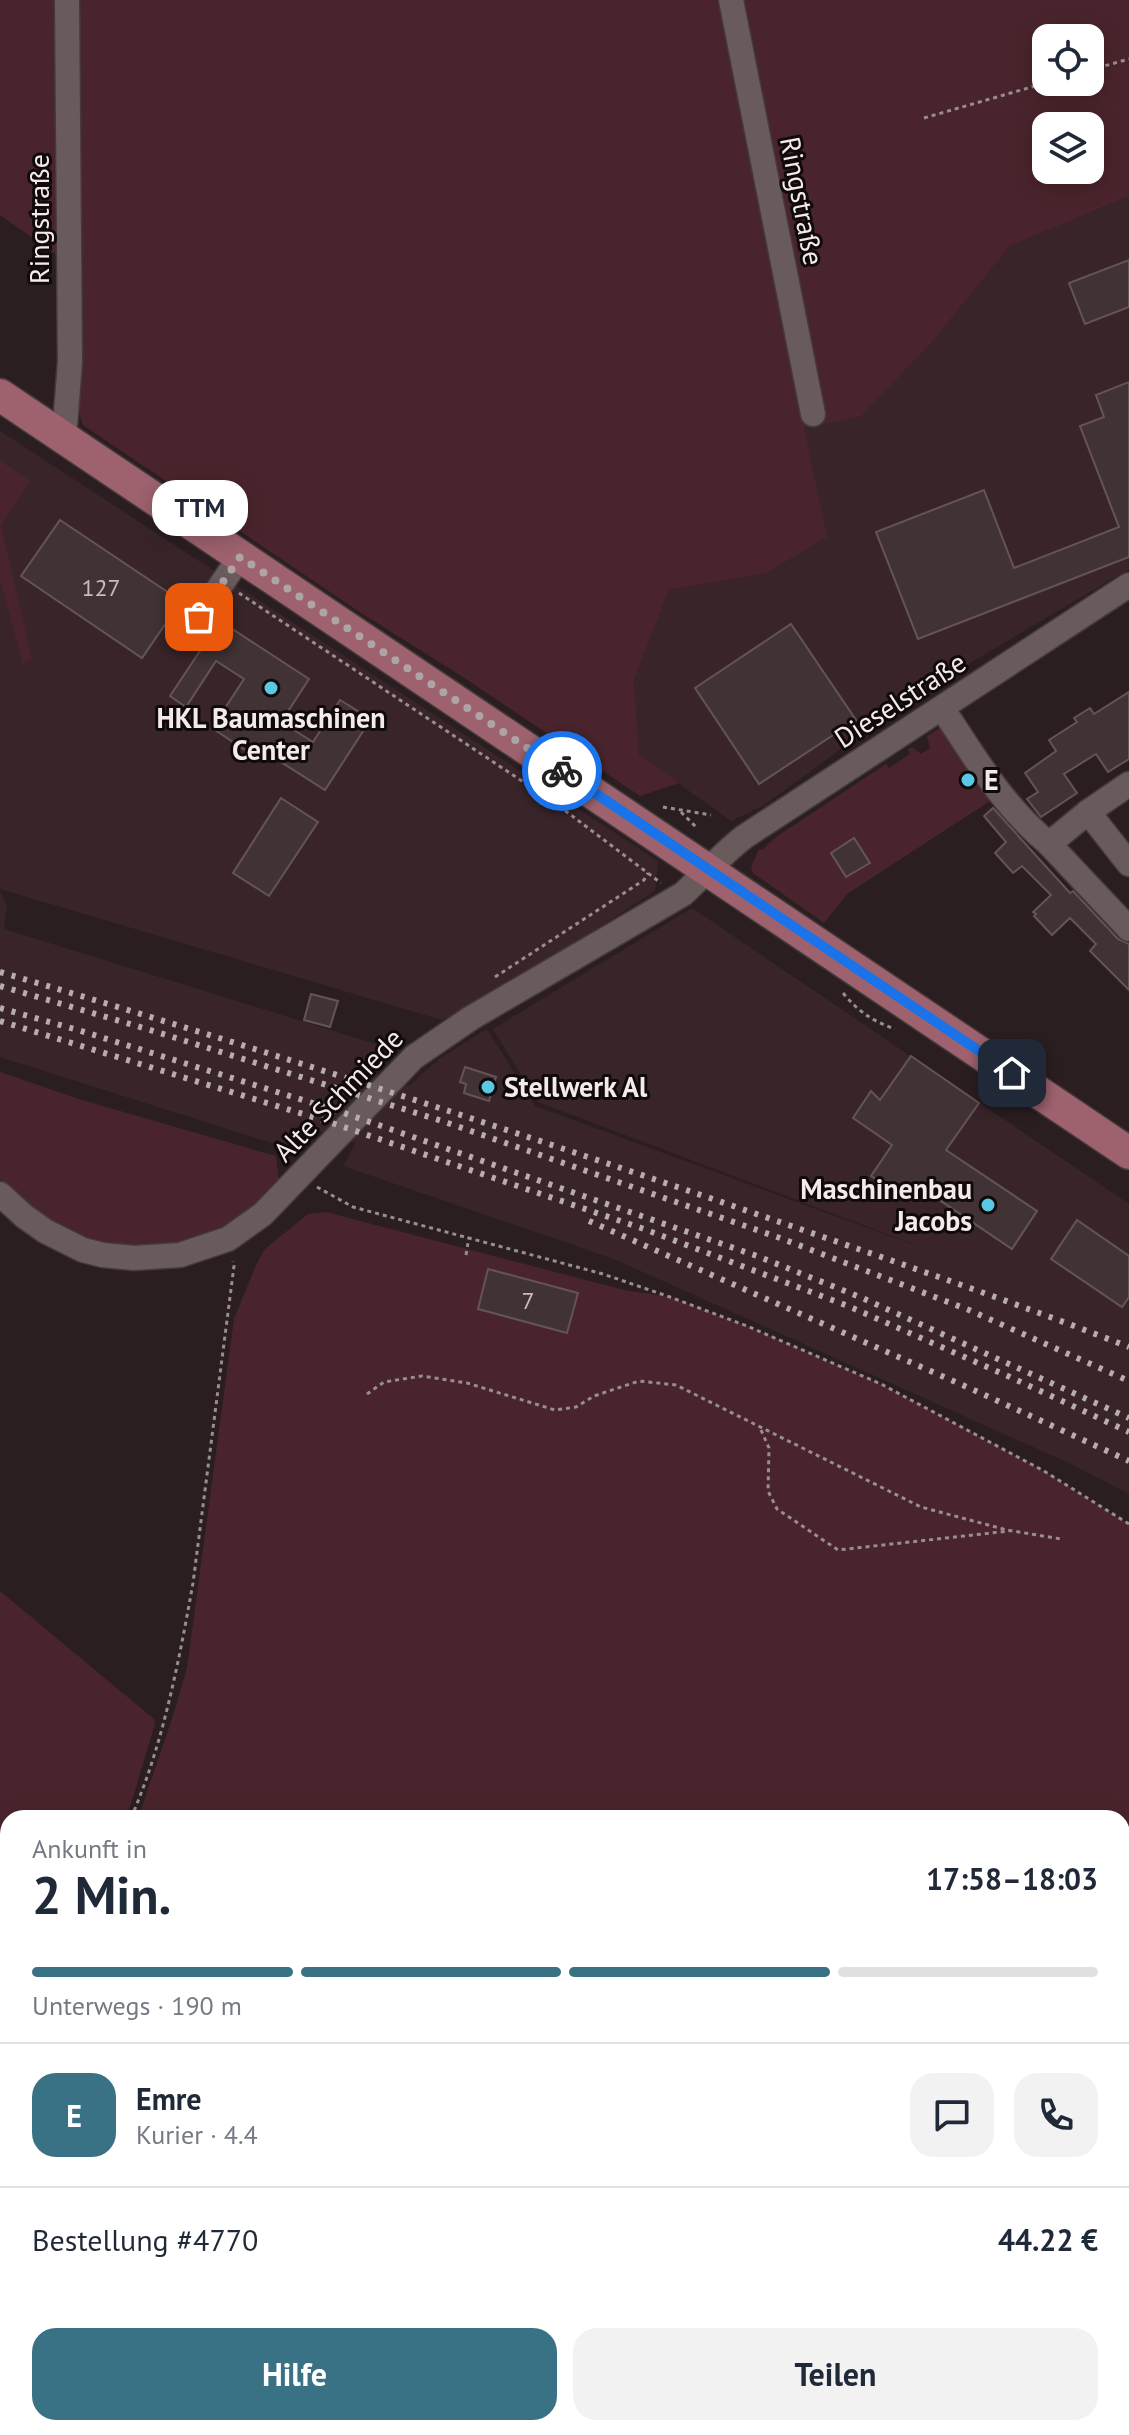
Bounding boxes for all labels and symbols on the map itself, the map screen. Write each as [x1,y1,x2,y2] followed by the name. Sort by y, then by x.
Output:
[772,134,833,268] street label: Ringstraße
[20,154,57,284] street label: Ringstraße
[151,481,247,537] callout: TTM
[81,572,121,603] house number: 127
[165,583,233,651] pin
[827,643,973,756] street label: Dieselstraße
[262,679,280,697] marker: HKL Baumaschinen Center
[156,699,386,768] place label: HKL Baumaschinen Center
[522,731,602,811] courier
[984,761,999,798] place label: E
[959,771,977,789] marker: E
[265,1020,411,1169] street label: Alte Schmiede
[978,1039,1046,1107] pin
[504,1068,648,1105] place label: Stellwerk Al
[479,1078,497,1096] marker: Stellwerk Al
[800,1170,972,1239] place label: Maschinenbau Jacobs
[979,1196,997,1214] marker: Maschinenbau Jacobs
[521,1285,535,1316] house number: 7

